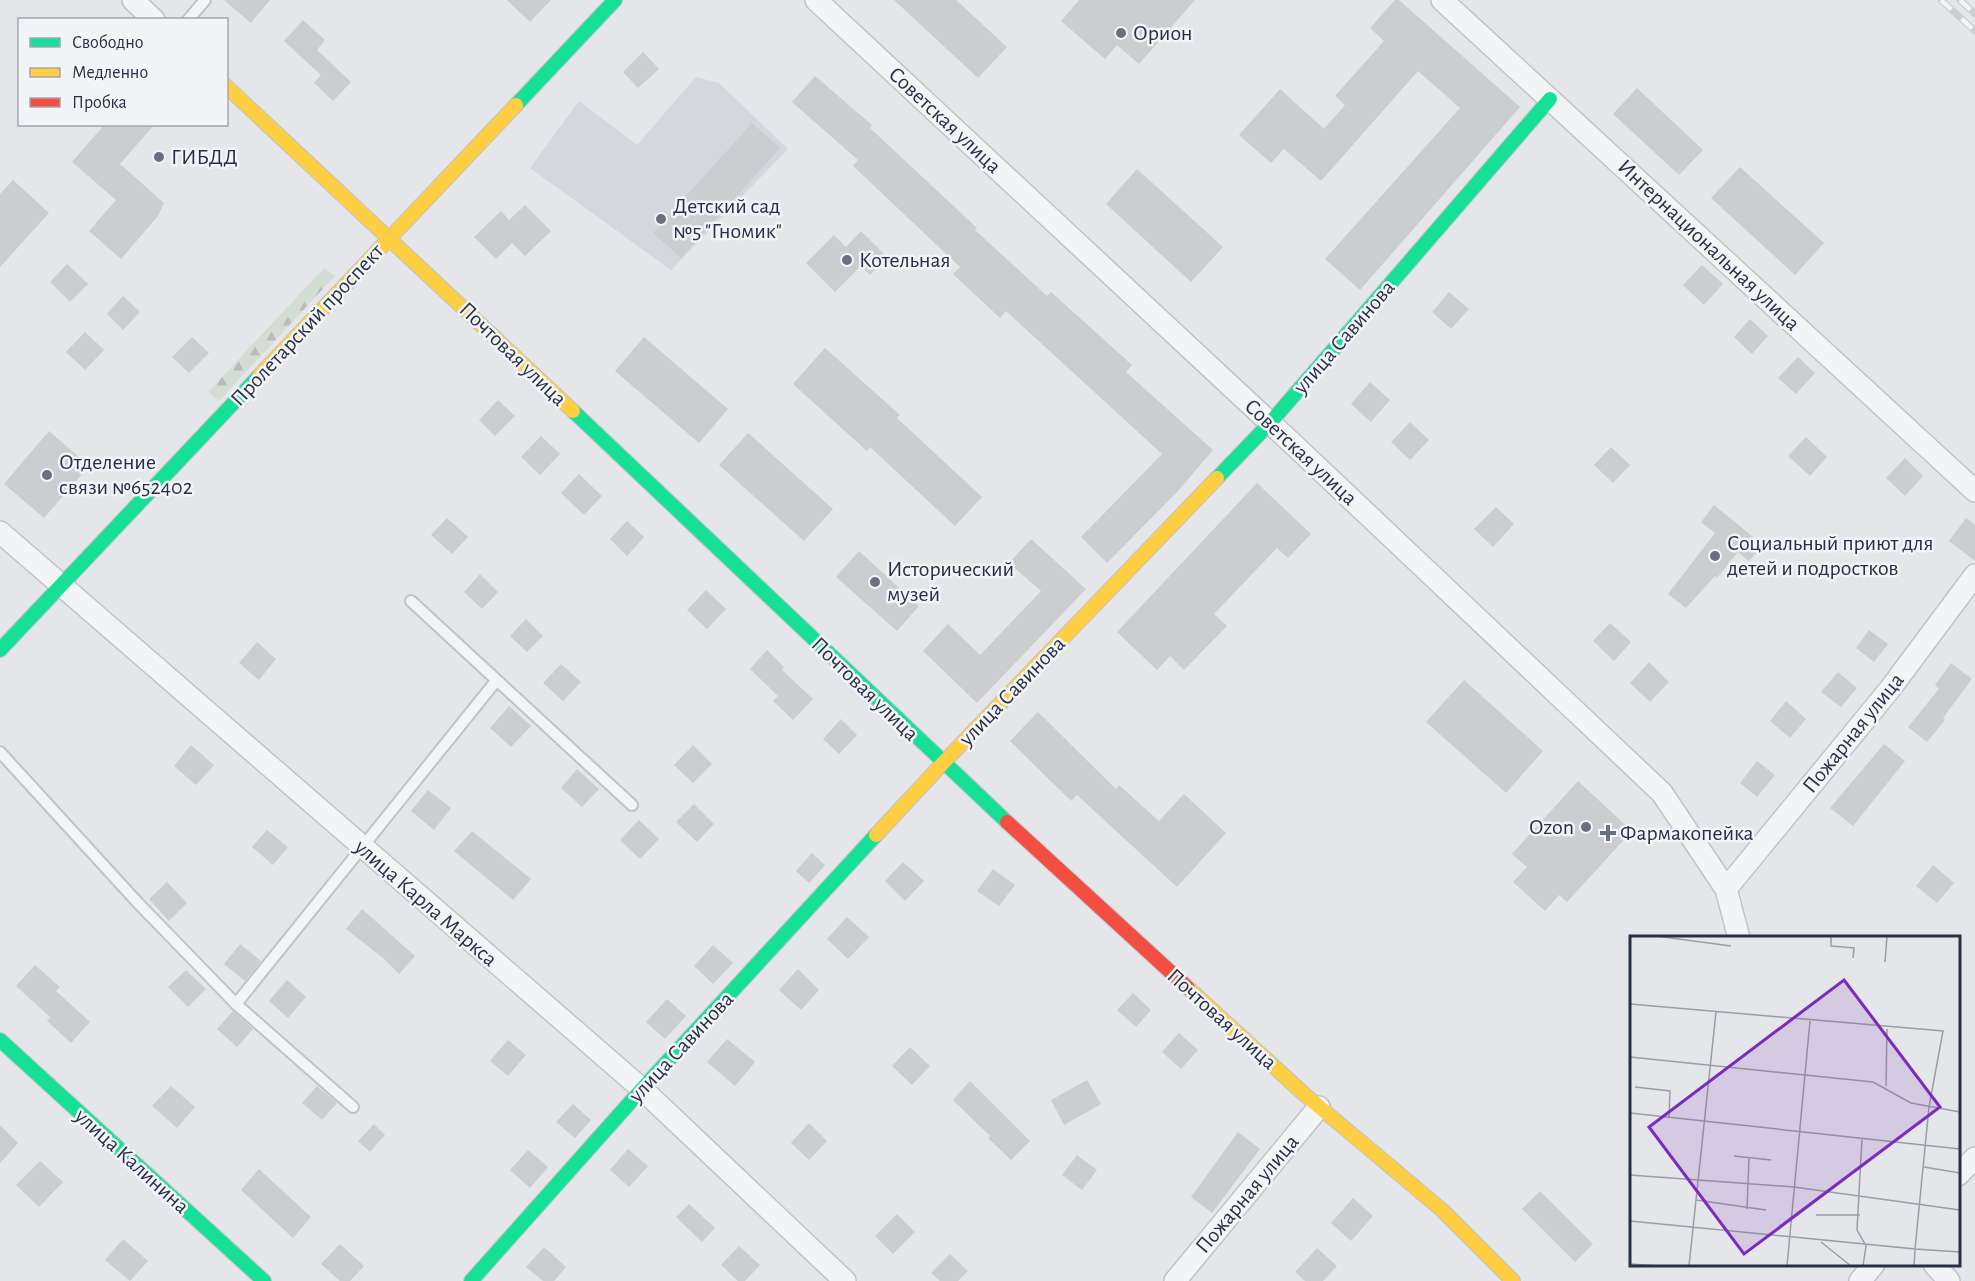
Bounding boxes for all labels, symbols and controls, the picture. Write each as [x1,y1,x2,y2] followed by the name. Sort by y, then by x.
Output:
[18,18,228,126] legend
[1133,22,1193,44] place label: Орион
[1114,26,1128,40] marker: Орион
[72,33,144,52] text: Свободно
[885,63,1005,177] street label: Советская улица
[72,64,148,82] text: Медленно
[72,93,127,112] text: Пробка
[171,146,238,168] place label: ГИБДД
[152,150,166,164] marker: ГИБДД
[1614,155,1804,335] street label: Интернациональная улица
[673,195,782,242] place label: Детский сад №5 "Гномик"
[654,212,668,226] marker: Детский сад №5 "Гномик"
[226,239,388,410] street label: Пролетарский проспект
[859,249,951,271] place label: Котельная
[840,253,854,267] marker: Котельная
[1288,276,1399,399] street label: улица Савинова
[455,298,571,410] street label: Почтовая улица
[1241,395,1361,509] street label: Советская улица
[59,451,193,498] place label: Отделение связи №652402
[40,468,54,482] marker: Отделение связи №652402
[1727,532,1934,579] place label: Социальный приют для детей и подростков
[1708,549,1722,563] marker: Социальный приют для детей и подростков
[887,558,1014,605] place label: Исторический музей
[868,575,882,589] marker: Исторический музей
[954,632,1069,750] street label: улица Савинова
[807,633,923,745] street label: Почтовая улица
[1798,669,1908,797] street label: Пожарная улица
[1529,816,1574,838] place label: Ozon
[1579,820,1593,834] marker: Ozon
[1620,822,1754,844] place label: Фармакопейка
[1601,826,1615,840] marker: Фармакопейка
[350,835,501,971] street label: улица Карла Маркса
[1630,936,1960,1266] inset map
[1163,964,1281,1074] street label: Почтовая улица
[624,988,737,1107] street label: улица Савинова
[70,1104,193,1218] street label: улица Калинина
[1191,1131,1303,1257] street label: Пожарная улица

